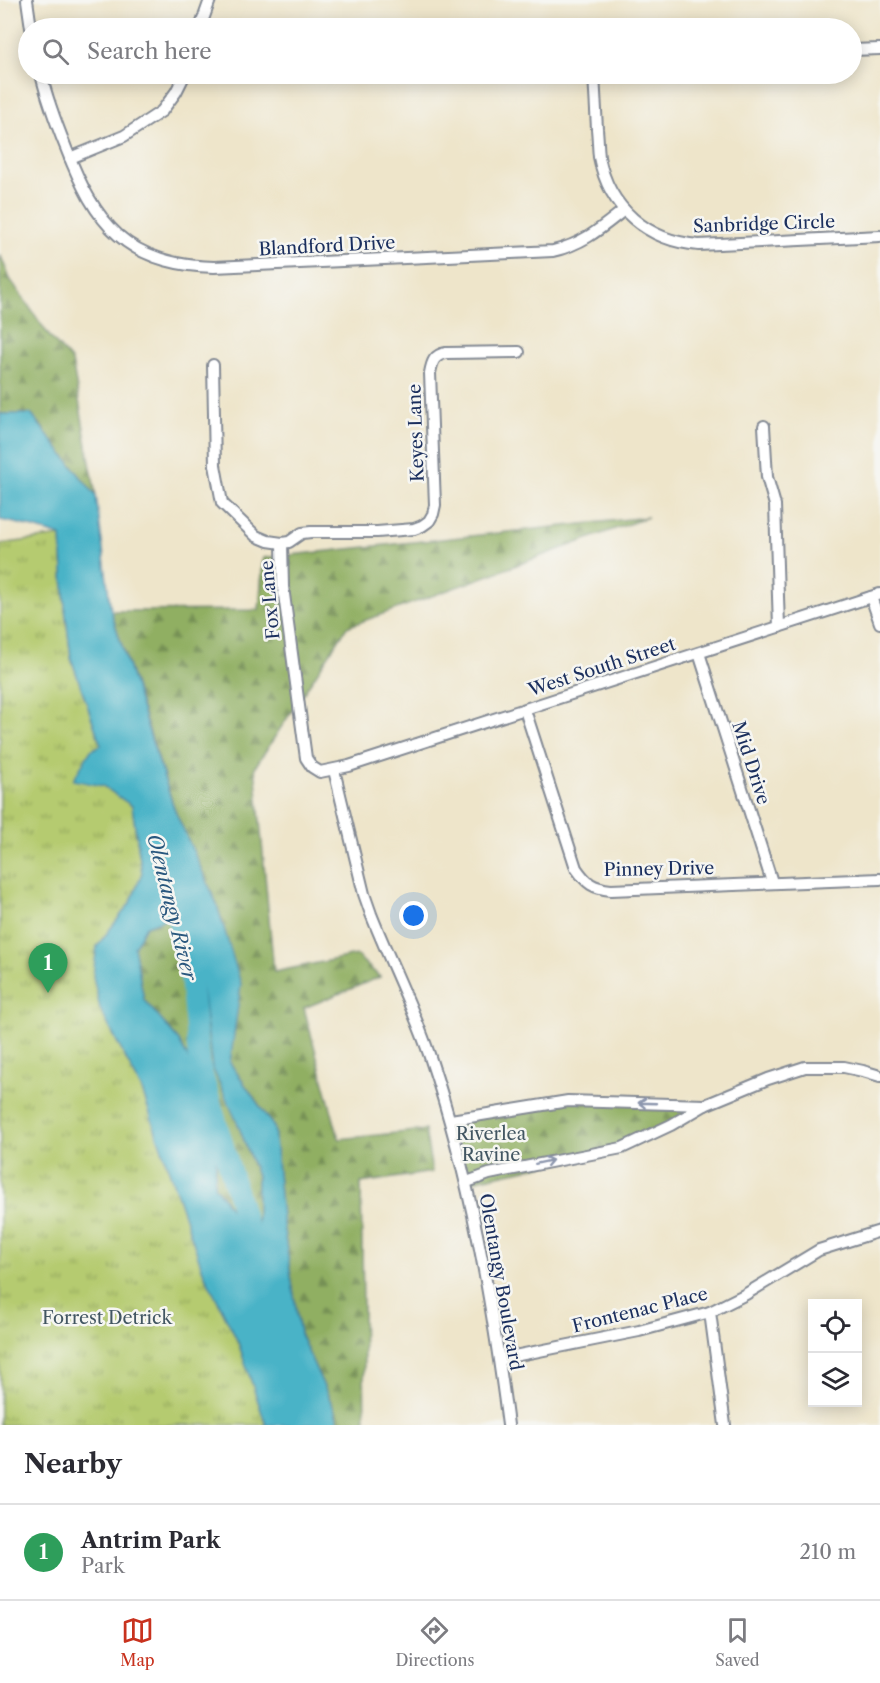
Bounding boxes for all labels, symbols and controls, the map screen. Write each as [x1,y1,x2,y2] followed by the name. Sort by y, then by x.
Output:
[18,18,862,84] search box
[39,35,72,68] icon: search
[87,38,212,65] text: Search here
[693,211,835,237] street label: Sanbridge Circle
[258,231,396,261] street label: Blandford Drive
[403,384,429,482] street label: Keyes Lane
[256,560,284,640] street label: Fox Lane
[525,633,679,701] street label: West South Street
[727,719,775,807] street label: Mid Drive
[142,831,202,985] water label: Olentangy River
[603,857,715,881] street label: Pinney Drive
[399,901,428,930] your location
[28,944,68,993] pin: 1
[637,1097,657,1109] one-way arrow
[456,1123,527,1166] park label: Riverlea Ravine
[534,1156,553,1168] one-way arrow
[475,1192,527,1372] street label: Olentangy Boulevard
[570,1283,710,1337] street label: Frontenac Place
[808,1299,862,1407] map controls
[808,1299,862,1353] button: locate
[42,1307,173,1329] park label: Forrest Detrick
[808,1353,862,1407] button: layers
[24,1448,122,1480] text: Nearby
[81,1527,221,1554] text: Antrim Park
[39,1540,48,1564] text: 1
[799,1540,856,1564] text: 210 m
[81,1554,124,1578] text: Park
[120,1614,155,1670] tab: Map
[395,1614,474,1670] tab: Directions
[715,1614,760,1670] tab: Saved

